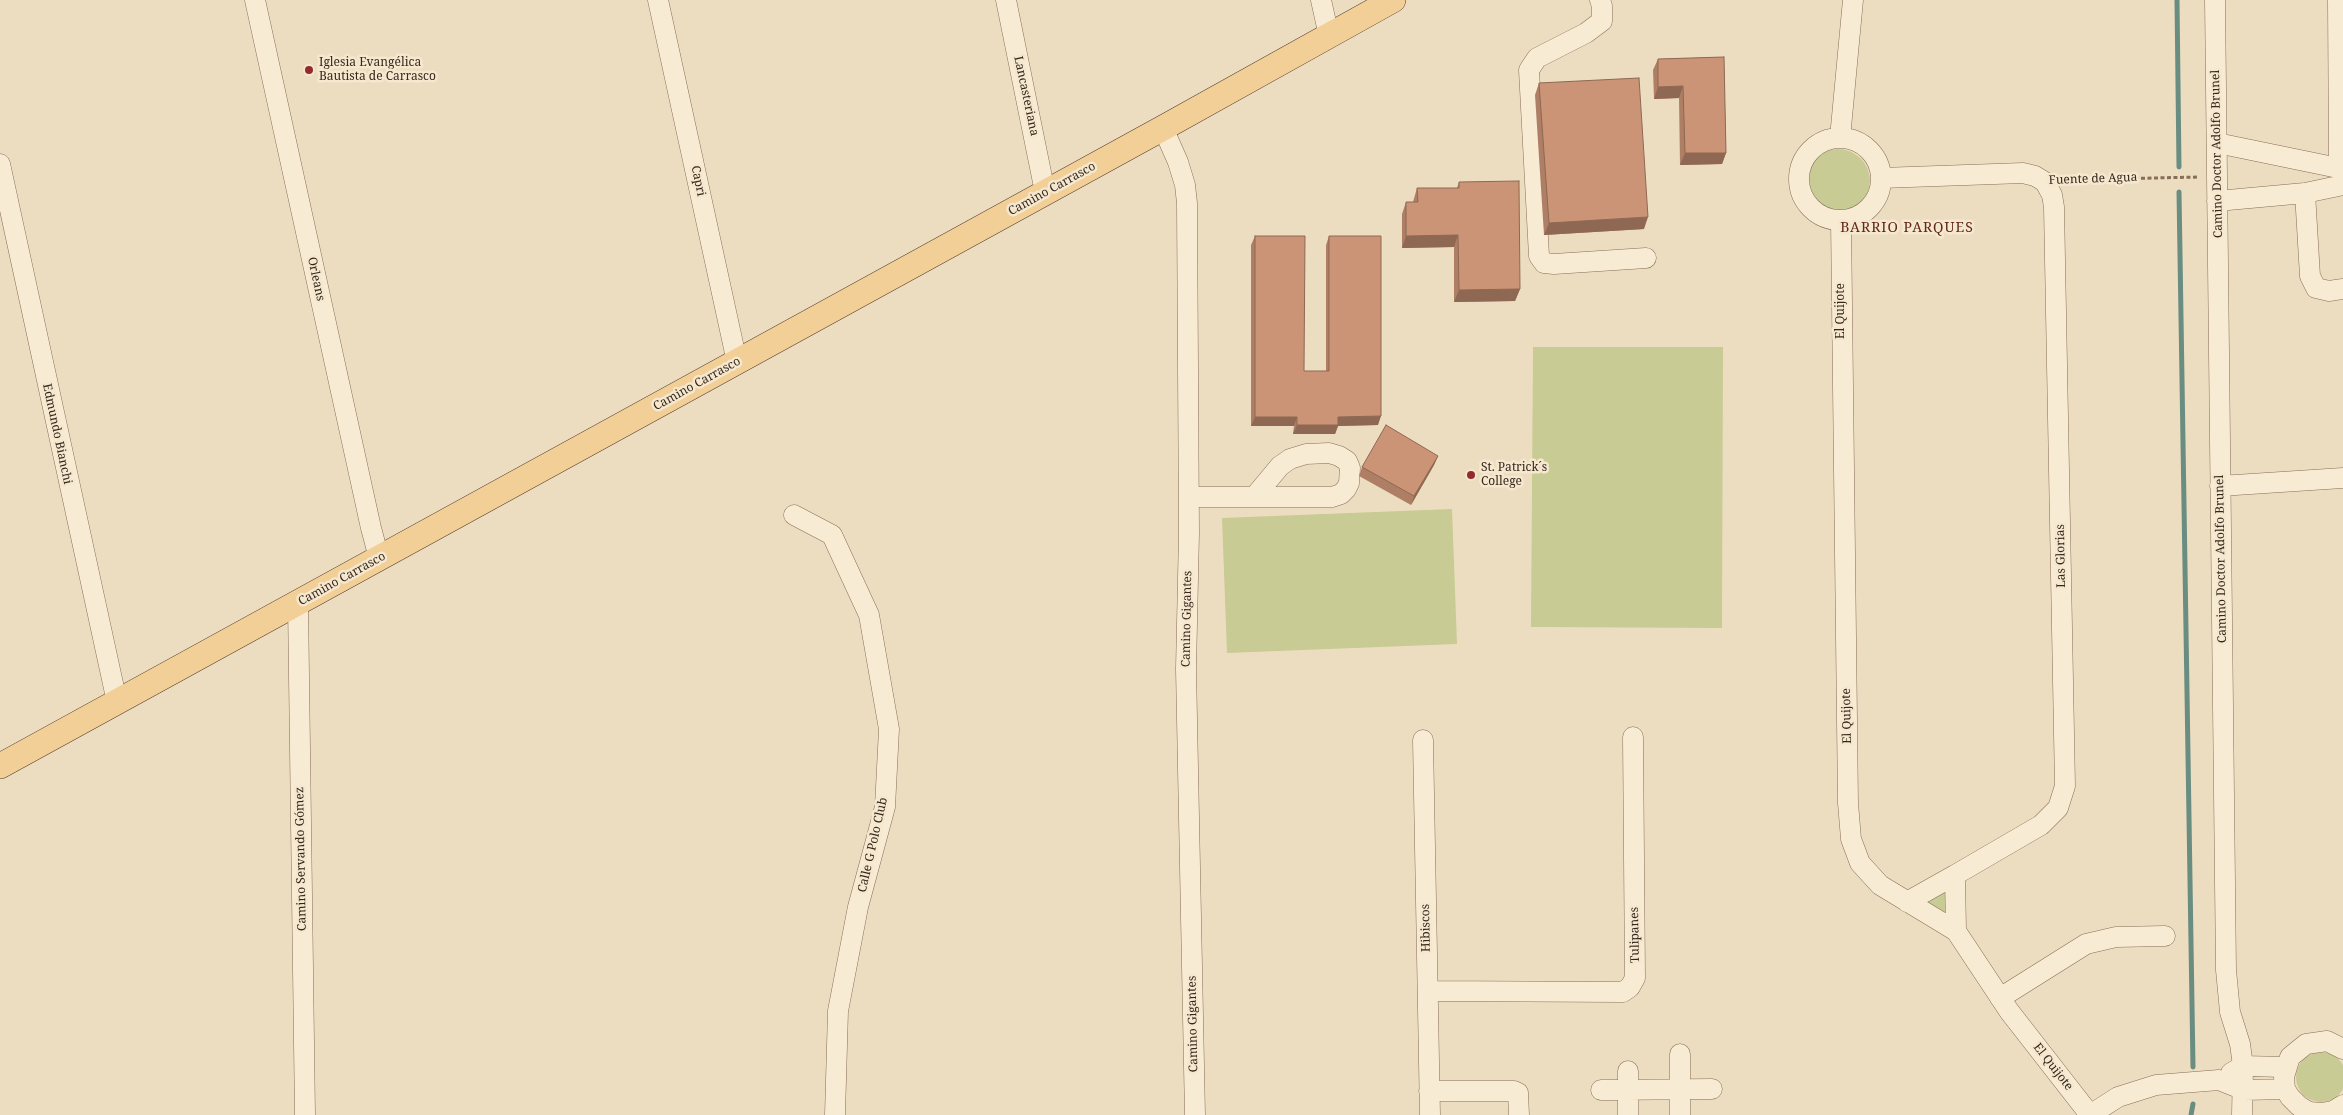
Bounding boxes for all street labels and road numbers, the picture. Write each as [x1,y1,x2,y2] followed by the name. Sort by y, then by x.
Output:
[1010,55,1042,137] street label: Lancasteriana
[2208,70,2226,238] street label: Camino Doctor Adolfo Brunel
[1006,159,1098,219] street label: Camino Carrasco
[688,164,708,198] street label: Capri
[2048,170,2138,188] street label: Fuente de Agua
[304,256,328,302] street label: Orleans
[1834,283,1848,339] street label: El Quijote
[651,354,743,414] street label: Camino Carrasco
[39,382,75,486] street label: Edmundo Bianchi
[2212,475,2230,643] street label: Camino Doctor Adolfo Brunel
[2053,524,2069,588] street label: Las Glorias
[296,549,388,609] street label: Camino Carrasco
[1179,571,1195,667] street label: Camino Gigantes
[1839,688,1855,744] street label: El Quijote
[293,787,309,931] street label: Camino Servando Gómez
[855,796,891,894] street label: Calle G Polo Club
[1418,904,1434,952] street label: Hibiscos
[1627,907,1643,963] street label: Tulipanes
[1185,976,1201,1072] street label: Camino Gigantes
[2030,1041,2076,1093] street label: El Quijote

